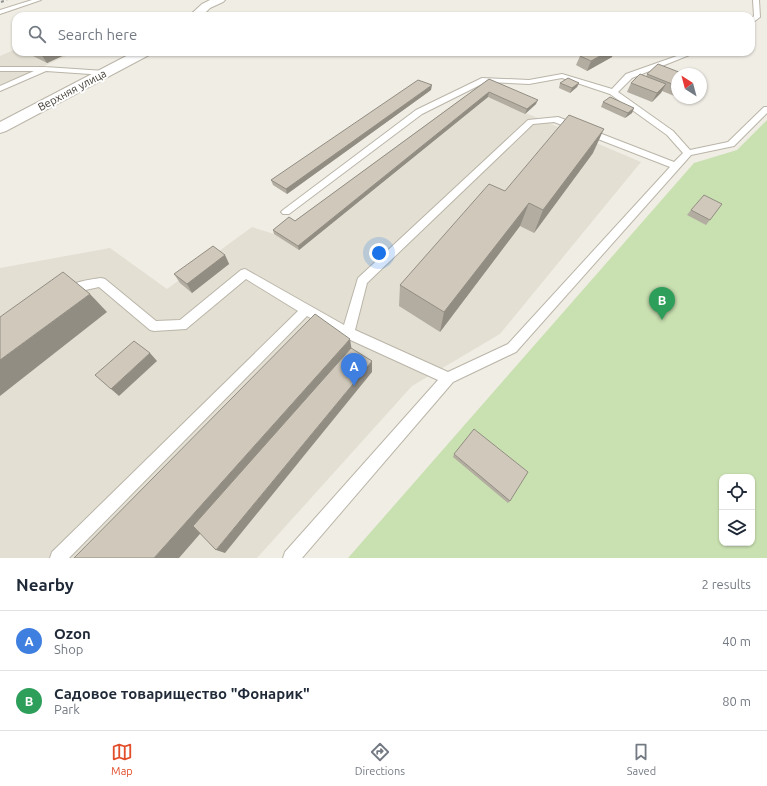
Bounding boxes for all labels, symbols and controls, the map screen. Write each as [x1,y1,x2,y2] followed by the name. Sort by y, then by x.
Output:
[12,12,755,56] search box
[26,23,48,45] icon: search
[58,26,137,43] text: Search here
[36,67,108,113] street label: Верхняя улица
[671,68,707,104] north arrow
[369,243,389,263] your location
[649,287,675,320] pin: B
[341,353,367,386] pin: A
[719,474,755,546] map controls
[719,474,755,510] button: locate
[719,510,755,546] button: layers
[16,575,74,594] text: Nearby
[701,577,751,591] text: 2 results
[54,625,91,642] text: Ozon
[24,634,34,648] text: A
[722,634,751,648] text: 40 m
[54,642,83,656] text: Shop
[54,685,310,702] text: Садовое товарищество "Фонарик"
[25,694,33,708] text: B
[722,694,751,708] text: 80 m
[54,702,80,716] text: Park
[111,741,133,777] tab: Map
[355,741,405,777] tab: Directions
[627,741,656,777] tab: Saved

